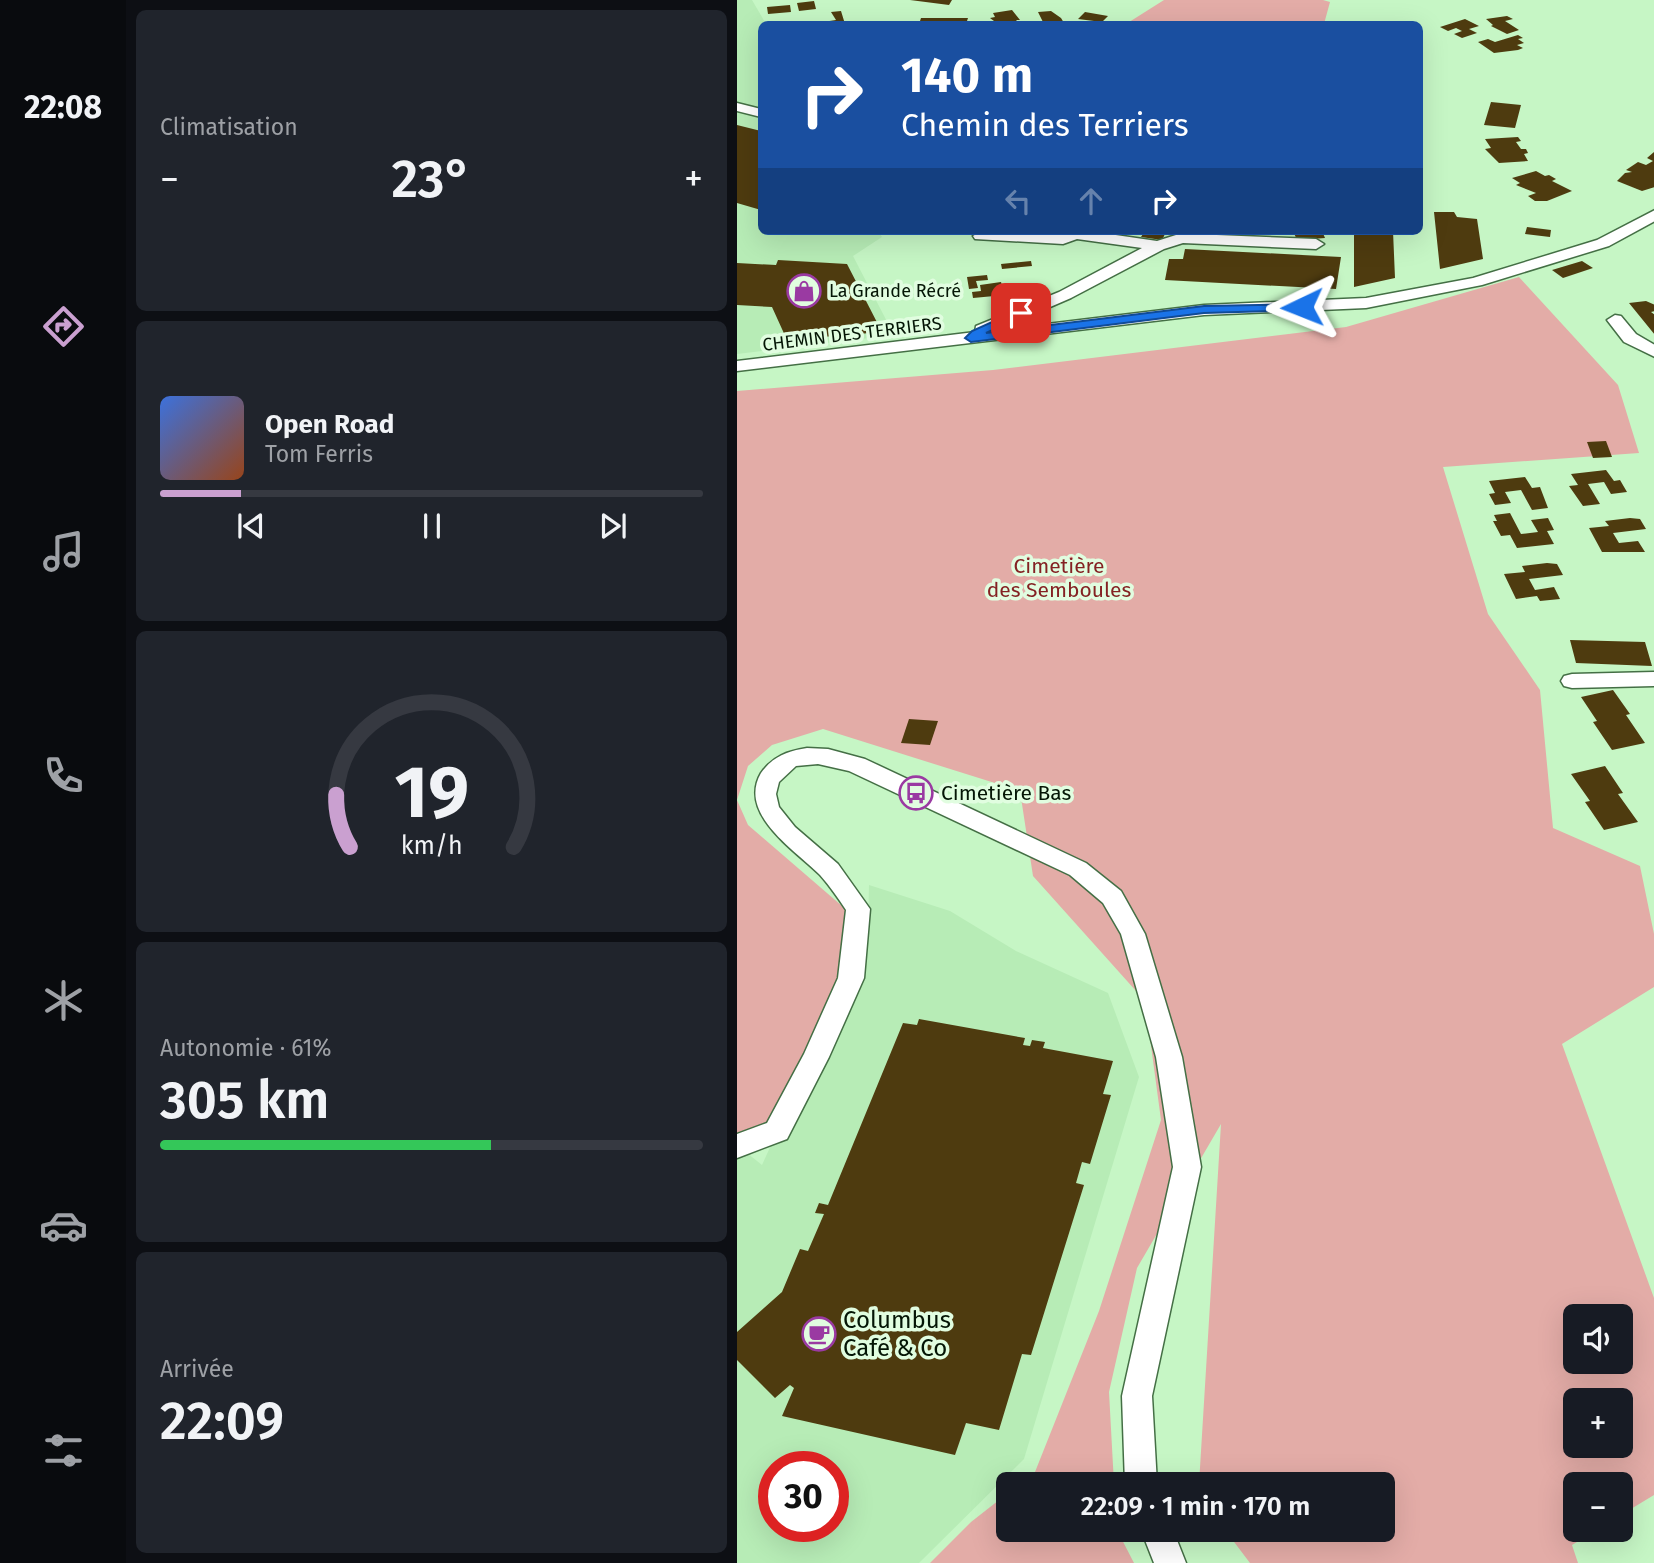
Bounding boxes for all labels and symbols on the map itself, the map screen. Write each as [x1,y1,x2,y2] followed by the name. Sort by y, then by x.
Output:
[1265,270,1339,344] position arrow
[785,272,823,310] shop icon: La Grande Récré
[829,280,961,302] place label: La Grande Récré
[991,283,1051,343] pin
[761,312,943,356] street label: CHEMIN DES TERRIERS
[987,553,1131,603] park label: Cimetière des Semboules
[897,774,935,812] bus stop icon: Cimetière Bas
[941,780,1072,806] place label: Cimetière Bas
[843,1306,951,1362] place label: Columbus Café & Co
[800,1315,838,1353] cafe icon: Columbus Café & Co
[758,1451,849,1542] speed limit sign: 30

